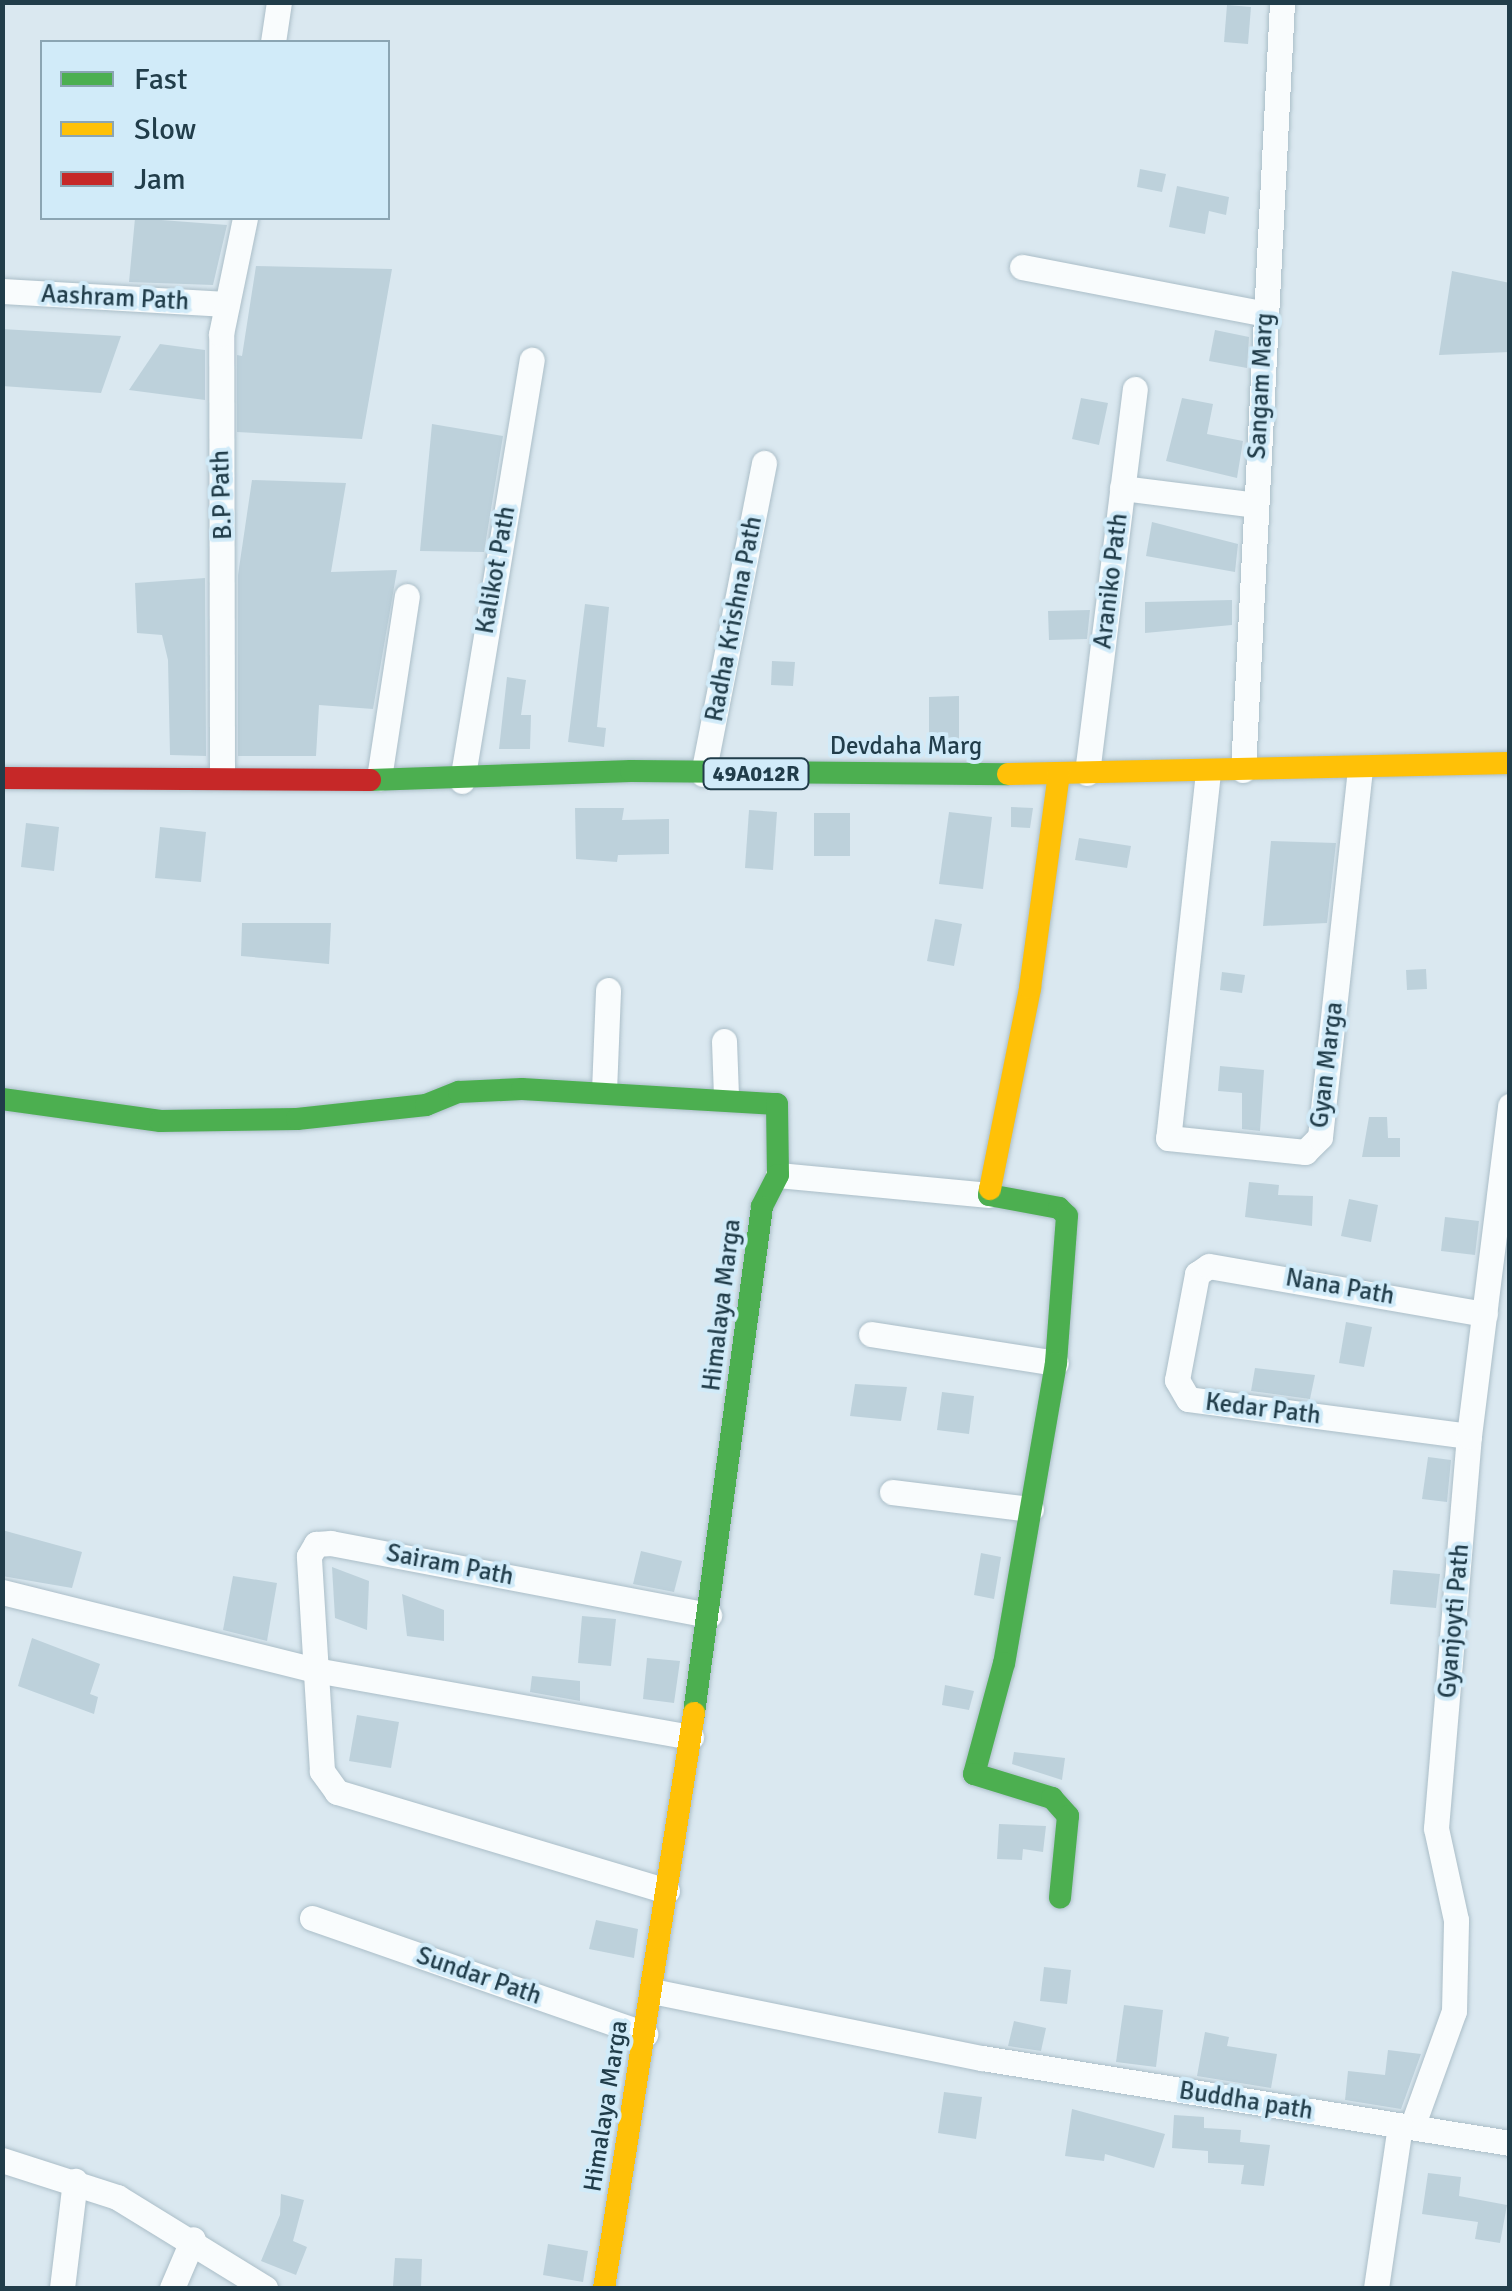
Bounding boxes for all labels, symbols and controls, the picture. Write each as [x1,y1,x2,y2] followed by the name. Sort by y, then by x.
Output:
[40,40,390,220] legend
[134,61,187,98] text: Fast
[134,111,196,148] text: Slow
[134,161,186,198] text: Jam
[40,279,190,317] street label: Aashram Path
[1242,312,1280,460] street label: Sangam Marg
[205,450,239,540] street label: B.P Path
[470,504,522,636] street label: Kalikot Path
[1088,512,1134,650] street label: Araniko Path
[699,514,769,724] street label: Radha Krishna Path
[830,731,982,761] street label: Devdaha Marg
[701,757,811,791] road number: 49A012R
[1304,1000,1350,1130] street label: Gyan Marga
[697,1217,747,1393] street label: Himalaya Marga
[1283,1263,1397,1311] street label: Nana Path
[1204,1387,1322,1431] street label: Kedar Path
[384,1538,516,1592] street label: Sairam Path
[1432,1543,1476,1699] street label: Gyanjoyti Path
[413,1941,545,2011] street label: Sundar Path
[578,2018,634,2194] street label: Himalaya Marga
[1177,2076,1315,2126] street label: Buddha path

